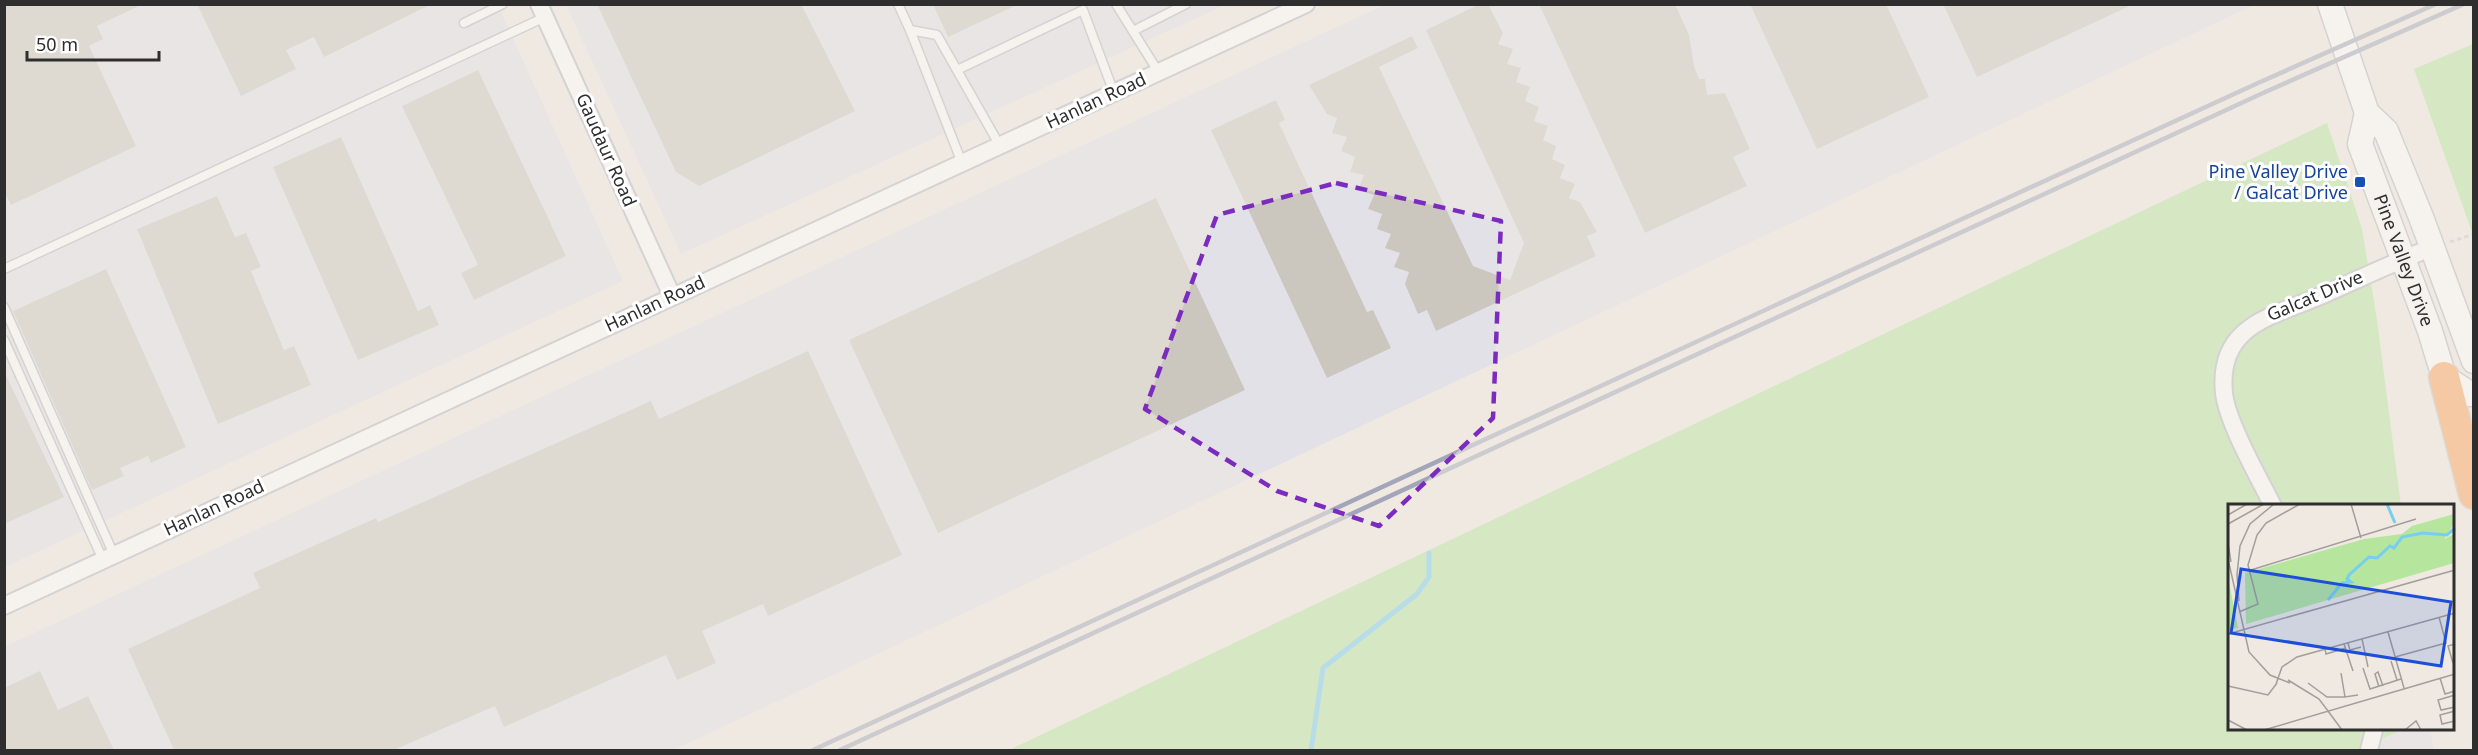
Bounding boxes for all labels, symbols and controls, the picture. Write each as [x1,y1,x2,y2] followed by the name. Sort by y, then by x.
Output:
[27,24,159,62] scale bar
[36,32,78,56] text: 50 m
[1041,66,1150,134] street label: Hanlan Road
[571,89,643,210] street label: Gaudaur Road
[2209,159,2348,204] place label: Pine Valley Drive / Galcat Drive
[2353,175,2367,189] marker: Pine Valley Drive / Galcat Drive
[2369,190,2440,330] street label: Pine Valley Drive
[2263,264,2366,326] street label: Galcat Drive
[600,269,709,337] street label: Hanlan Road
[159,473,268,541] street label: Hanlan Road
[2228,504,2454,731] inset map

